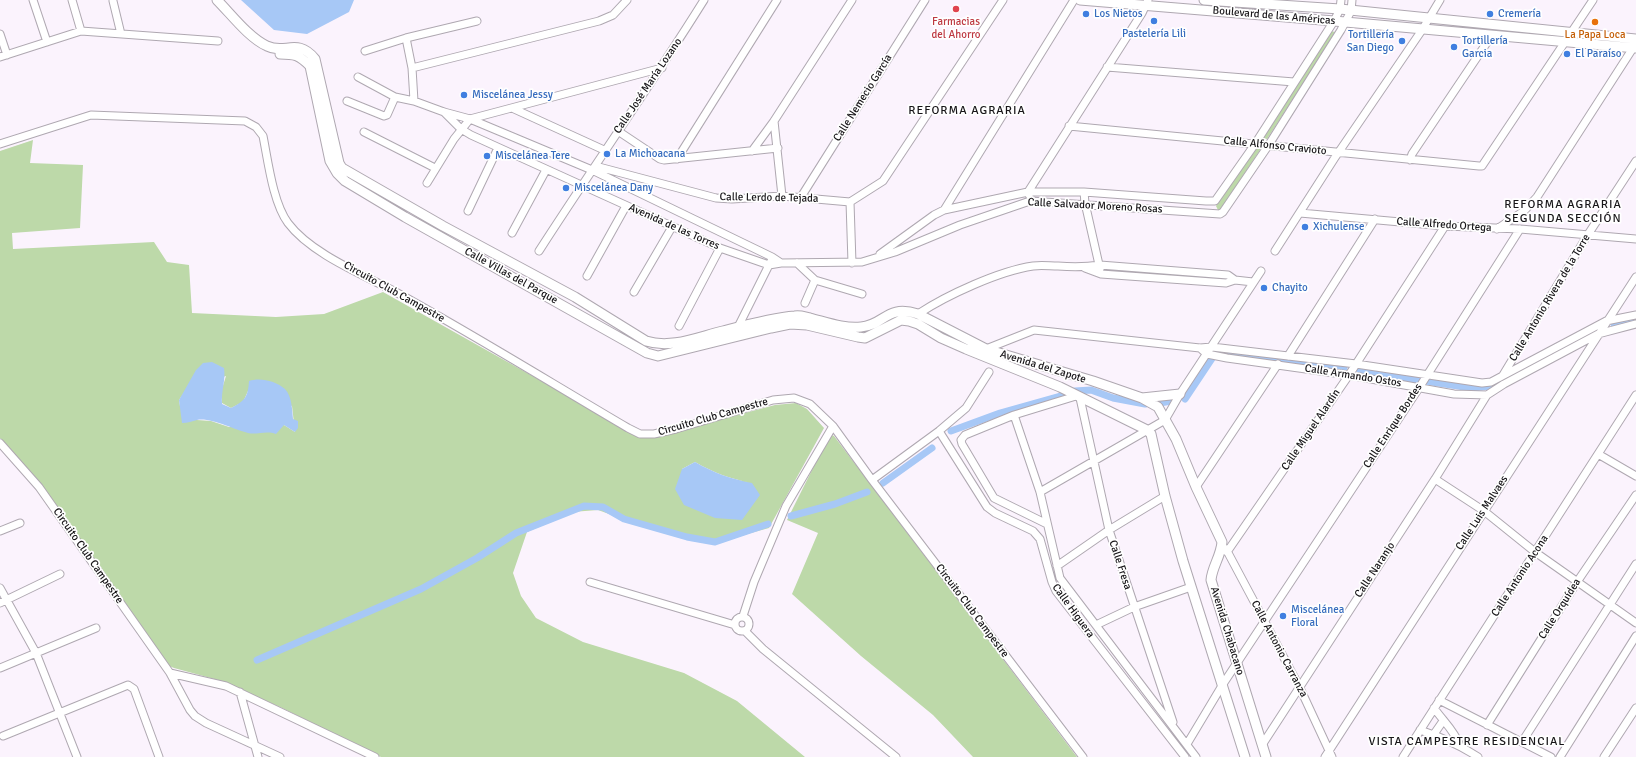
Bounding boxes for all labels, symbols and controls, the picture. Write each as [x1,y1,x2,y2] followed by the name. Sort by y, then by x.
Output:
[951,4,961,14] marker: Farmacias del Ahorro
[1212,4,1336,28] street label: Boulevard de las Américas
[1094,7,1143,21] place label: Los Nietos
[1498,7,1541,21] place label: Cremería
[1081,9,1091,19] marker: Los Nietos
[1485,9,1495,19] marker: Cremería
[931,15,981,41] place label: Farmacias del Ahorro
[1149,16,1159,26] marker: Pastelería Lili
[1590,17,1600,27] marker: La Papa Loca
[1122,27,1186,41] place label: Pastelería Lili
[1347,28,1394,54] place label: Tortillería San Diego
[1565,28,1625,42] place label: La Papa Loca
[1462,34,1508,60] place label: Tortillería Garcia
[611,36,685,136] street label: Calle José María Lozano
[1397,36,1407,46] marker: Tortillería San Diego
[1449,42,1459,52] marker: Tortillería Garcia
[1575,47,1622,61] place label: El Paraíso
[1562,49,1572,59] marker: El Paraíso
[831,52,895,144] street label: Calle Nemecio García
[472,88,553,102] place label: Miscelánea Jessy
[459,90,469,100] marker: Miscelánea Jessy
[908,104,1026,118] district label: REFORMA AGRARIA
[1223,134,1327,158] street label: Calle Alfonso Cravioto
[615,147,685,161] place label: La Michoacana
[495,149,570,163] place label: Miscelánea Tere
[602,149,612,159] marker: La Michoacana
[482,151,492,161] marker: Miscelánea Tere
[574,181,653,195] place label: Miscelánea Dany
[561,183,571,193] marker: Miscelánea Dany
[719,191,819,205] street label: Calle Lerdo de Tejada
[1027,196,1163,216] street label: Calle Salvador Moreno Rosas
[1504,198,1622,226] district label: REFORMA AGRARIA SEGUNDA SECCIÓN
[627,201,721,253] street label: Avenida de las Torres
[1396,215,1492,235] street label: Calle Alfredo Ortega
[1313,220,1365,234] place label: Xichulense
[1300,222,1310,232] marker: Xichulense
[1507,232,1593,364] street label: Calle Antonio Rivera de la Torre
[462,245,560,307] street label: Calle Villas del Parque
[341,259,447,325] street label: Circuito Club Campestre
[1272,281,1308,295] place label: Chayito
[1259,283,1269,293] marker: Chayito
[999,348,1087,386] street label: Avenida del Zapote
[1304,362,1402,390] street label: Calle Armando Ostos
[1361,381,1425,471] street label: Calle Enrique Bordes
[1279,387,1343,473] street label: Calle Miguel Alardín
[657,395,769,439] street label: Circuito Club Campestre
[1453,473,1511,553] street label: Calle Luis Malvaes
[50,506,126,606] street label: Circuito Club Campestre
[1489,533,1551,619] street label: Calle Antonio Acona
[1106,538,1134,592] street label: Calle Fresa
[1352,540,1398,600] street label: Calle Naranjo
[933,562,1011,660] street label: Circuito Club Campestre
[1536,576,1584,642] street label: Calle Orquídea
[1049,581,1097,641] street label: Calle Higuera
[1207,585,1247,677] street label: Avenida Chabacano
[1248,598,1310,700] street label: Calle Antonio Carranza
[1291,603,1344,629] place label: Miscelánea Floral
[1278,611,1288,621] marker: Miscelánea Floral
[1369,735,1565,749] district label: VISTA CAMPESTRE RESIDENCIAL

